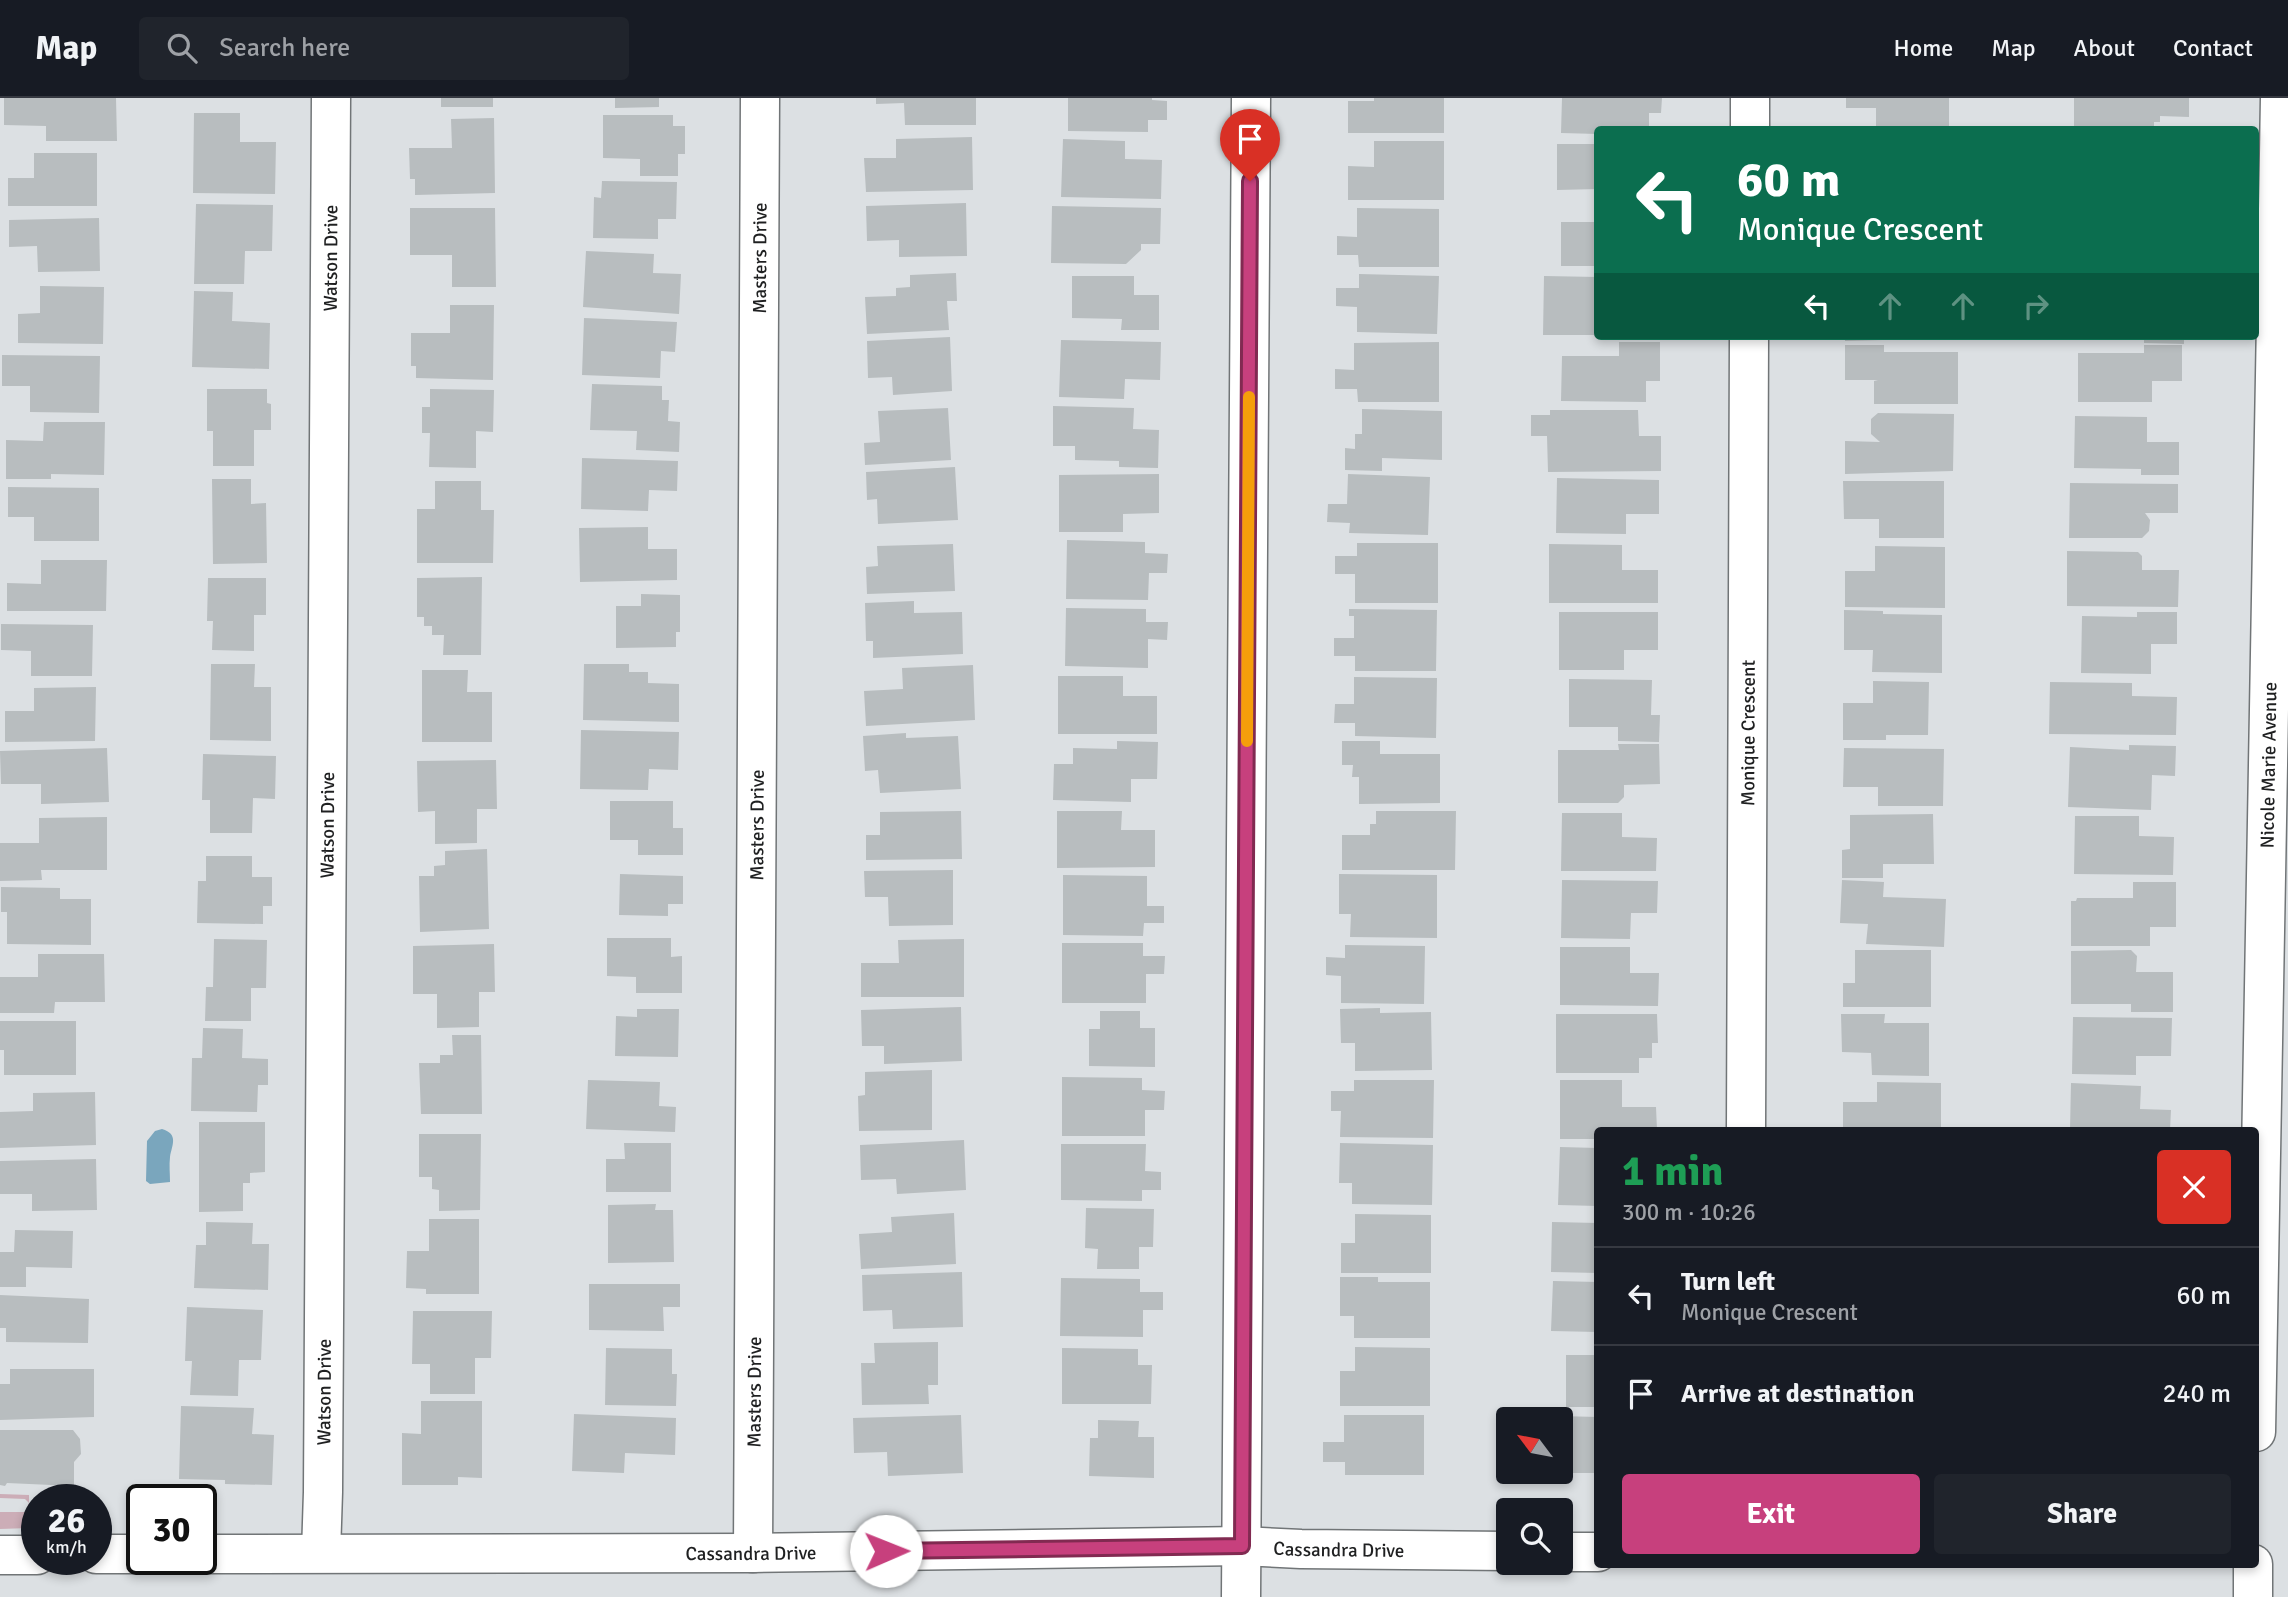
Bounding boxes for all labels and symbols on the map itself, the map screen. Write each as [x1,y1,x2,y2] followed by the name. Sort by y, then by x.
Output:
[1220,109,1280,181] pin
[748,202,772,314] street label: Masters Drive
[319,205,343,312] street label: Watson Drive
[1736,659,1761,806] street label: Monique Crescent
[2256,682,2282,849] street label: Nicole Marie Avenue
[745,769,770,881] street label: Masters Drive
[316,772,340,879] street label: Watson Drive
[743,1336,767,1448] street label: Masters Drive
[312,1339,337,1446] street label: Watson Drive
[1496,1407,1573,1484] north arrow
[126,1484,217,1575] speed limit sign: 30
[849,1514,923,1588] position arrow
[1273,1537,1404,1563] street label: Cassandra Drive
[686,1541,817,1566] street label: Cassandra Drive

